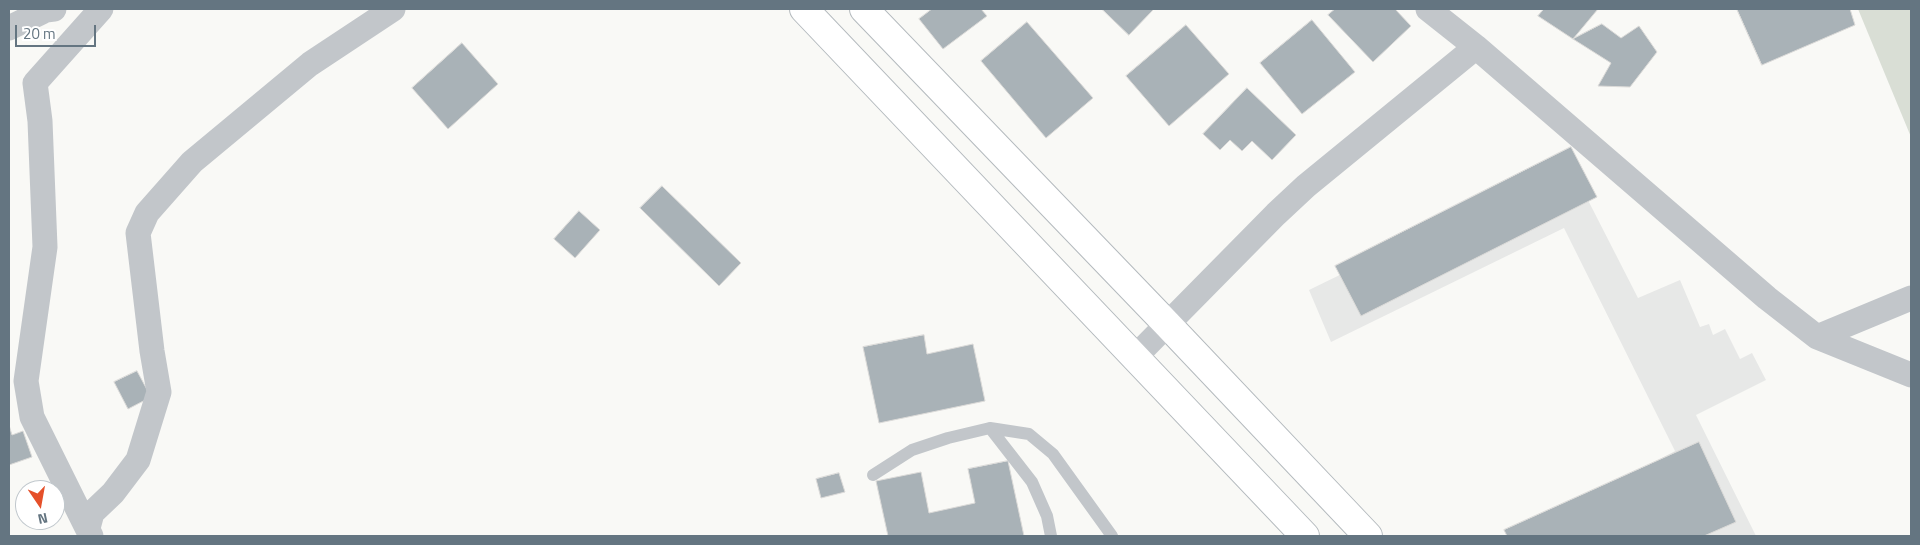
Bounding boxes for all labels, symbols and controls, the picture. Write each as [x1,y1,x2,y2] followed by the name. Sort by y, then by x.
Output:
[18,15,99,47] scale bar
[23,22,56,45] text: 20 m
[15,480,65,530] north arrow
[36,508,50,530] text: N

